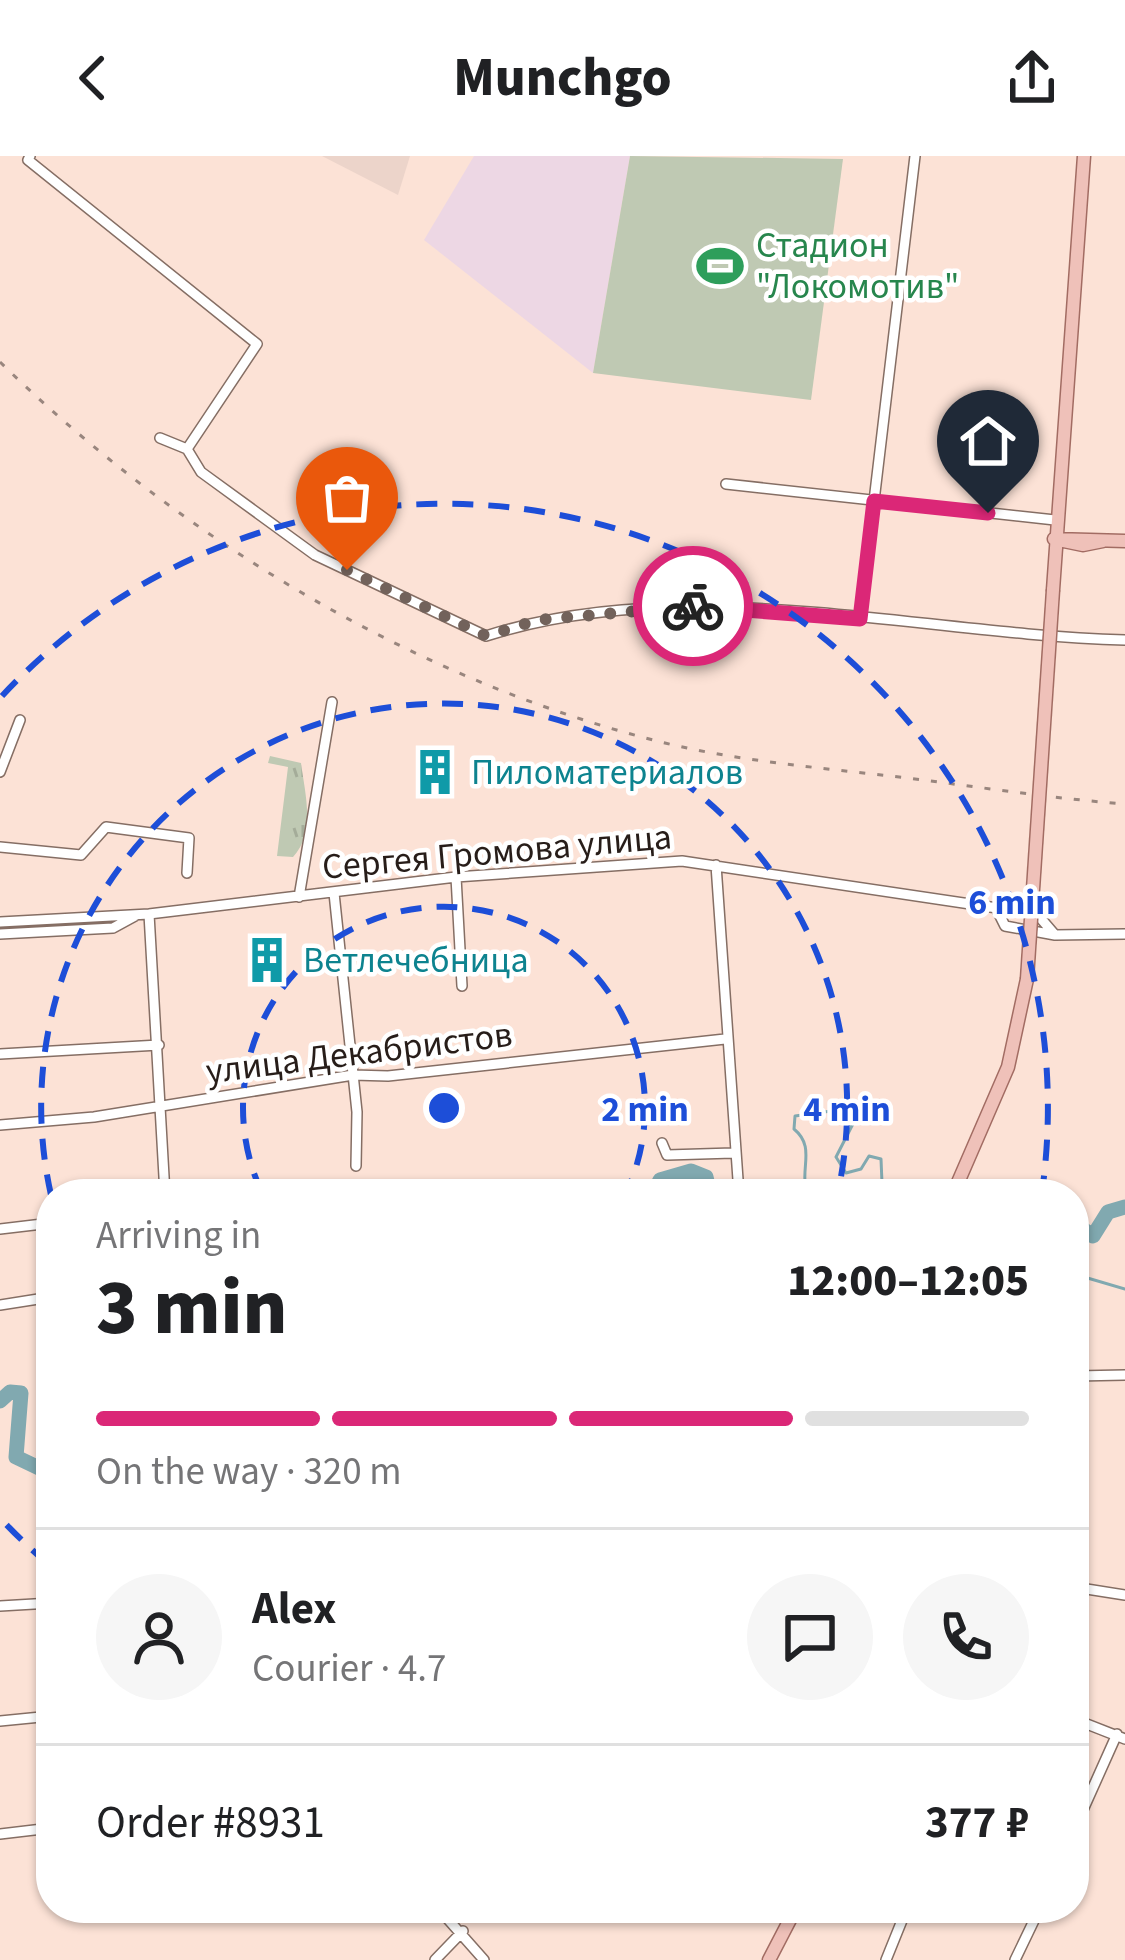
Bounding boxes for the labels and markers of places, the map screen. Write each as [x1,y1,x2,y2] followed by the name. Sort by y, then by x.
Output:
[756,220,959,312] place label: Стадион "Локомотив"
[695,241,745,291] sports icon: Стадион "Локомотив"
[937,390,1039,513] pin
[296,447,398,570] pin
[410,747,460,797] building icon: Пиломатериалов
[471,747,743,798] place label: Пиломатериалов
[242,935,292,985] building icon: Ветлечебница
[303,935,529,986] place label: Ветлечебница
[423,1087,465,1129] centre of rings

